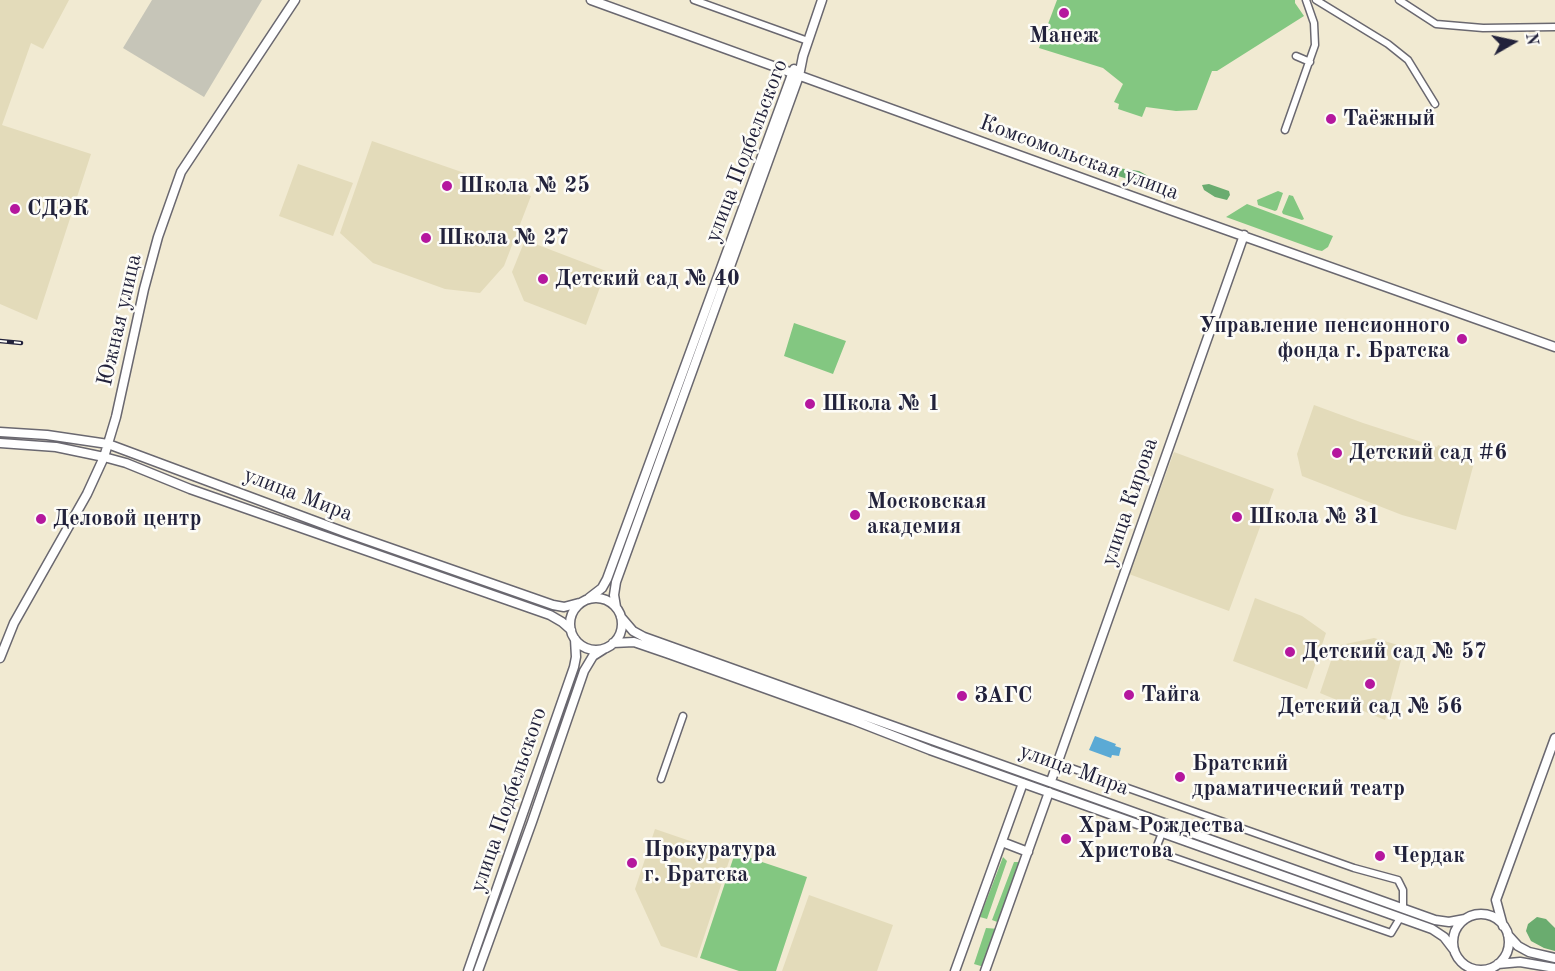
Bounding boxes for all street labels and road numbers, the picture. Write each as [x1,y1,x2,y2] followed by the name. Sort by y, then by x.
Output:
[700,56,794,246] street label: улица Подбельского
[976,110,1182,206] street label: Комсомольская улица
[92,251,148,389] street label: Южная улица
[1096,434,1164,570] street label: улица Кирова
[240,462,356,528] street label: улица Мира
[465,704,553,896] street label: улица Подбельского
[1015,738,1133,802] street label: улица Мира

